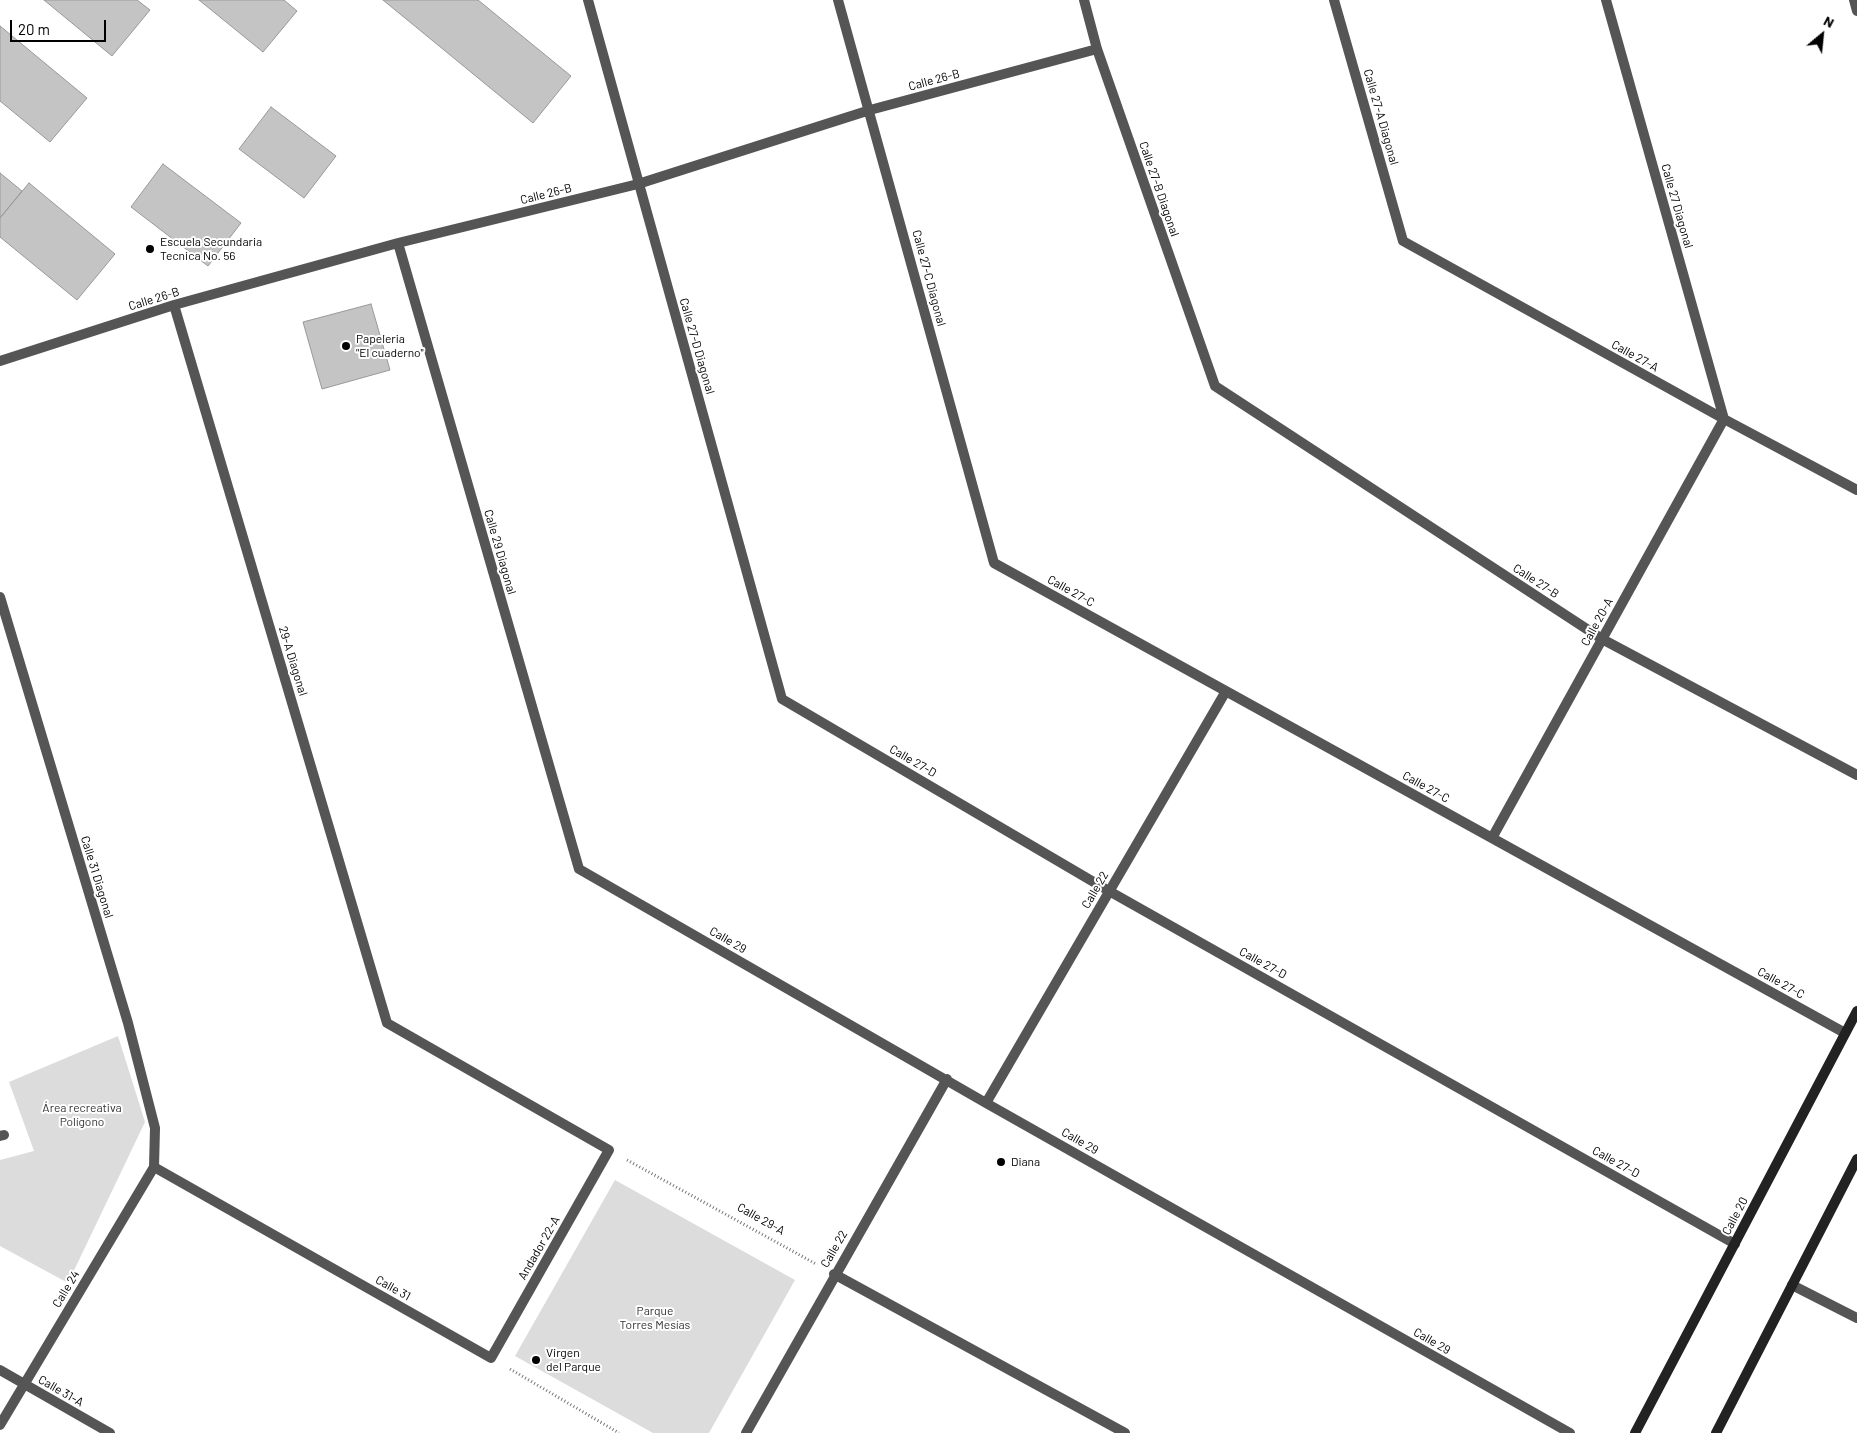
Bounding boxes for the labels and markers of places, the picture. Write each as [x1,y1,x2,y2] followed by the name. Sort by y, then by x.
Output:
[160,235,262,263] place label: Escuela Secundaria Tecnica No. 56
[144,243,156,255] marker: Escuela Secundaria Tecnica No. 56
[356,332,424,360] place label: Papeleria "El cuaderno"
[340,340,352,352] marker: Papeleria "El cuaderno"
[1011,1155,1040,1169] place label: Diana
[995,1156,1007,1168] marker: Diana
[546,1346,601,1374] place label: Virgen del Parque
[530,1354,542,1366] marker: Virgen del Parque

